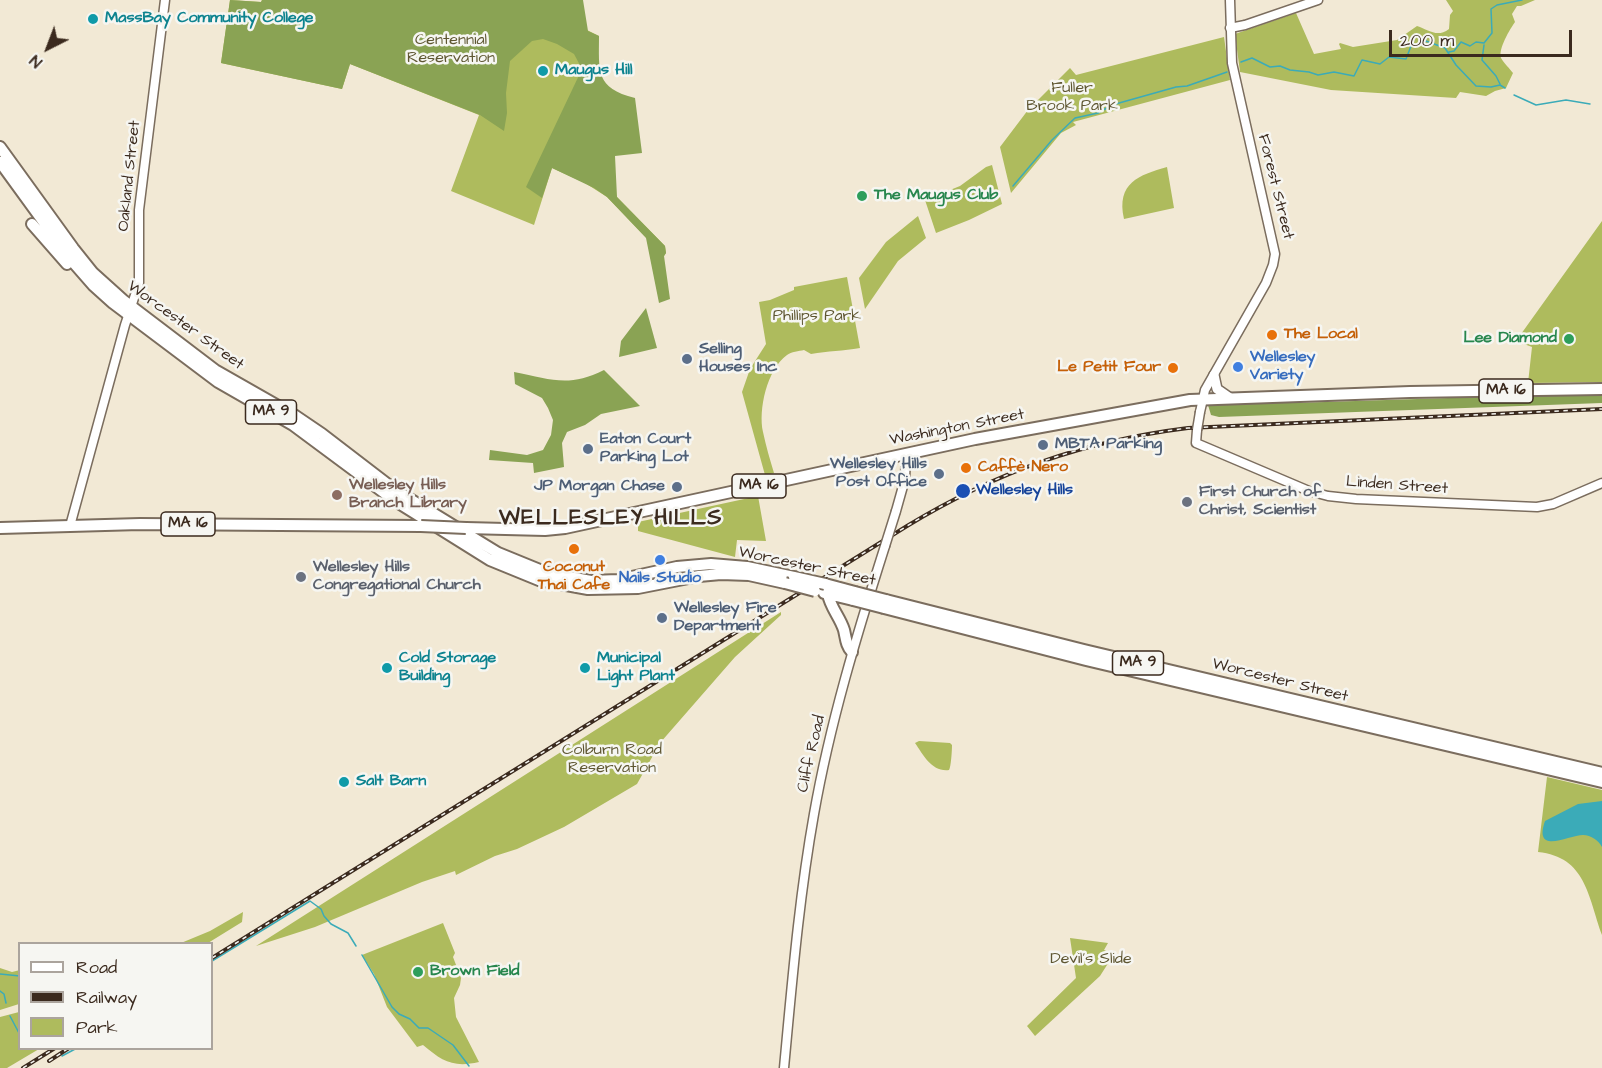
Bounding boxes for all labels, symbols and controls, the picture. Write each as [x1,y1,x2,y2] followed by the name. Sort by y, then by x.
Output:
[105,9,314,29] place label: MassBay Community College
[86,12,100,26] marker: MassBay Community College
[18,18,78,78] north arrow
[1392,18,1575,56] scale bar
[1400,28,1454,53] text: 200 m
[407,31,495,69] park label: Centennial Reservation
[25,50,47,73] text: N
[555,61,632,81] place label: Maugus Hill
[536,64,550,78] marker: Maugus Hill
[1026,79,1118,117] park label: Fuller Brook Park
[115,120,145,232] street label: Oakland Street
[1253,132,1297,242] street label: Forest Street
[874,186,998,206] place label: The Maugus Club
[855,189,869,203] marker: The Maugus Club
[123,277,247,375] street label: Worcester Street
[773,307,861,327] park label: Phillips Park
[1284,325,1358,345] place label: The Local
[1265,328,1279,342] marker: The Local
[1464,329,1557,349] place label: Lee Diamond
[1562,332,1576,346] marker: Lee Diamond
[699,340,777,378] place label: Selling Houses Inc
[1250,348,1315,386] place label: Wellesley Variety
[680,352,694,366] marker: Selling Houses Inc
[1057,358,1161,378] place label: Le Petit Four
[1231,360,1245,374] marker: Wellesley Variety
[1166,361,1180,375] marker: Le Petit Four
[1479,379,1533,403] road number: MA 16
[246,400,296,424] road number: MA 9
[888,406,1026,450] street label: Washington Street
[600,430,691,468] place label: Eaton Court Parking Lot
[1055,435,1162,455] place label: MBTA Parking
[1036,438,1050,452] marker: MBTA Parking
[581,442,595,456] marker: Eaton Court Parking Lot
[830,455,927,493] place label: Wellesley Hills Post Office
[978,458,1068,478] place label: Caffè Nero
[959,461,973,475] marker: Caffè Nero
[932,467,946,481] marker: Wellesley Hills Post Office
[1345,473,1449,499] street label: Linden Street
[732,474,786,498] road number: MA 16
[349,476,467,514] place label: Wellesley Hills Branch Library
[534,477,665,497] place label: JP Morgan Chase
[670,480,684,494] marker: JP Morgan Chase
[976,481,1073,501] place label: Wellesley Hills
[954,482,972,500] marker: Wellesley Hills
[1199,483,1321,521] place label: First Church of Christ, Scientist
[330,488,344,502] marker: Wellesley Hills Branch Library
[1180,495,1194,509] marker: First Church of Christ, Scientist
[499,506,723,532] district label: WELLESLEY HILLS
[161,512,215,536] road number: MA 16
[567,542,581,556] marker: Coconut Thai Cafe
[737,543,877,591] street label: Worcester Street
[653,553,667,567] marker: Nails Studio
[313,558,481,596] place label: Wellesley Hills Congregational Church
[538,558,610,596] place label: Coconut Thai Cafe
[619,569,701,589] place label: Nails Studio
[294,570,308,584] marker: Wellesley Hills Congregational Church
[674,599,777,637] place label: Wellesley Fire Department
[655,611,669,625] marker: Wellesley Fire Department
[399,649,496,687] place label: Cold Storage Building
[597,649,675,687] place label: Municipal Light Plant
[1112,651,1164,675] road number: MA 9
[1210,655,1350,707] street label: Worcester Street
[380,661,394,675] marker: Cold Storage Building
[578,661,592,675] marker: Municipal Light Plant
[794,714,830,794] street label: Cliff Road
[562,741,662,779] park label: Colburn Road Reservation
[356,772,426,792] place label: Salt Barn
[337,775,351,789] marker: Salt Barn
[18,942,213,1050] legend
[1050,950,1132,970] park label: Devil's Slide
[76,955,117,980] text: Road
[430,962,519,982] place label: Brown Field
[411,965,425,979] marker: Brown Field
[76,985,137,1010] text: Railway
[76,1015,118,1040] text: Park

